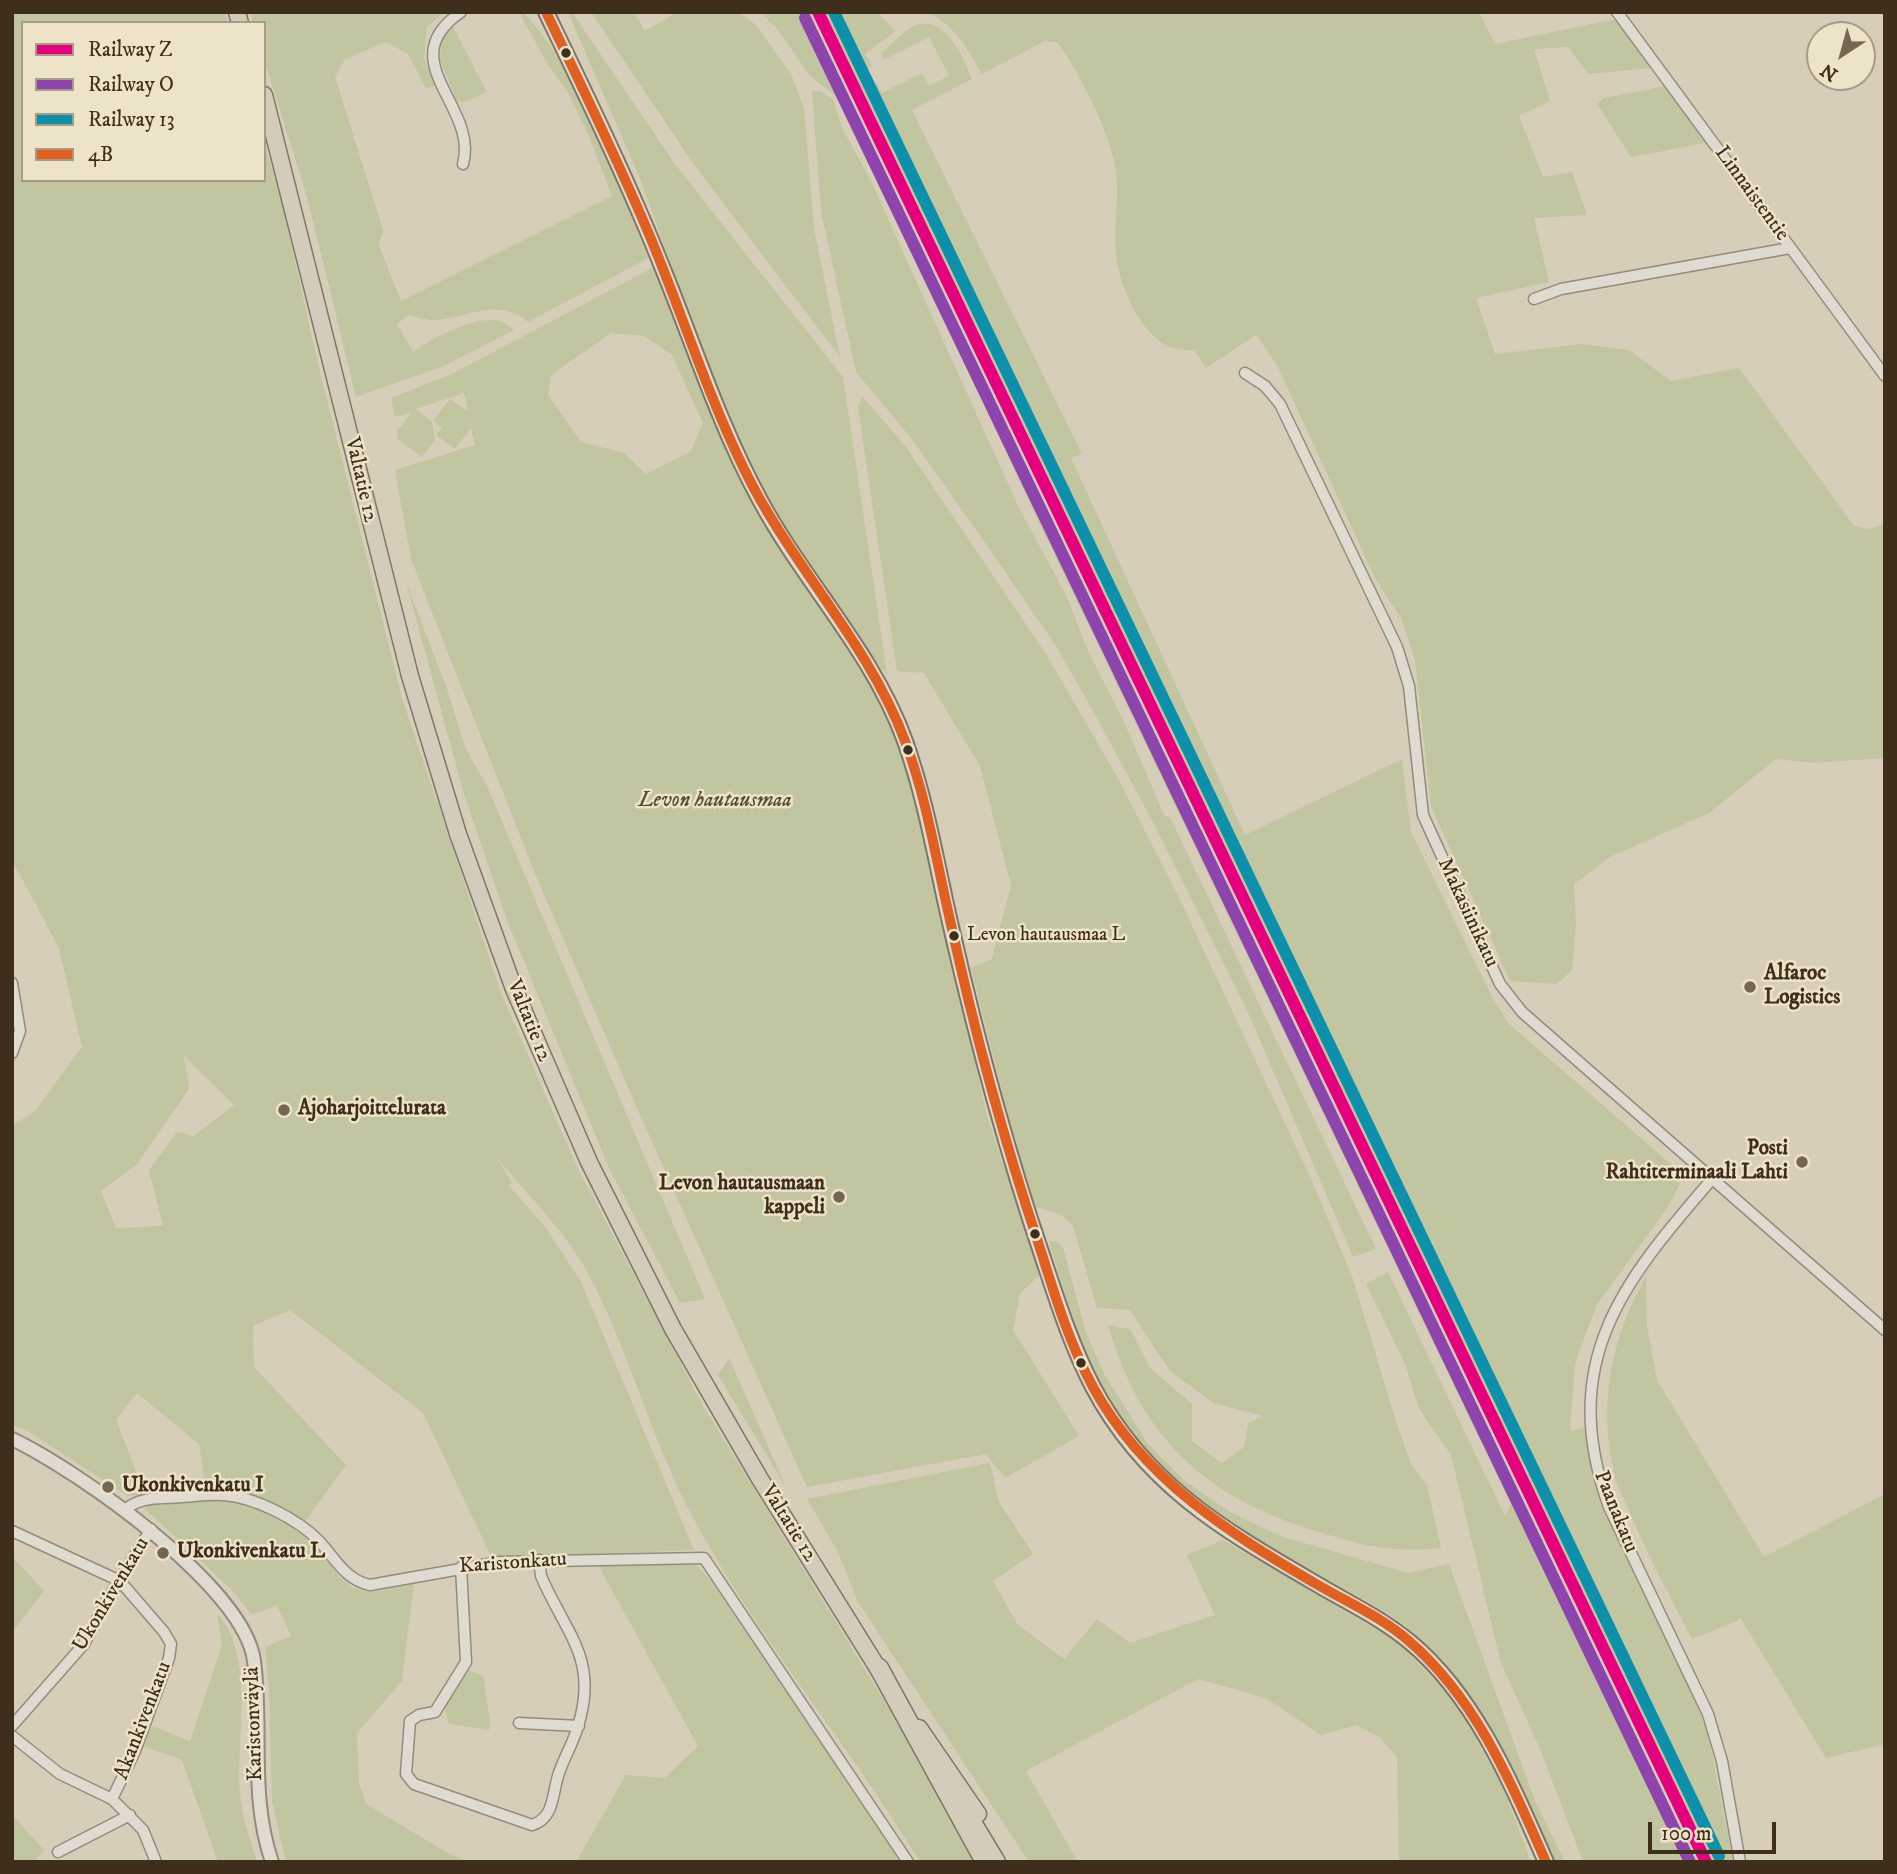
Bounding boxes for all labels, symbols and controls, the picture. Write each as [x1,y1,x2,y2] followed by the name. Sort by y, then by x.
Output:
[21,21,266,182] legend
[1806,21,1876,91] north arrow
[88,37,173,63] text: Railway Z
[559,46,573,60] unlabelled marker
[1816,58,1843,86] text: N
[88,72,174,98] text: Railway O
[88,107,175,133] text: Railway 13
[88,142,113,168] text: 4B
[1708,142,1794,246] street label: Linnaistentie
[338,435,382,525] street label: Valtatie 12
[901,743,915,757] unlabelled marker
[638,789,792,815] park label: Levon hautausmaa
[1431,854,1503,972] street label: Makasiinikatu
[967,925,1125,947] place label: Levon hautausmaa L
[947,929,961,943] marker: Levon hautausmaa L
[1764,962,1840,1012] place label: Alfaroc Logistics
[500,976,556,1066] street label: Valtatie 12
[1742,979,1758,995] marker: Alfaroc Logistics
[298,1097,446,1123] place label: Ajoharjoittelurata
[276,1102,292,1118] marker: Ajoharjoittelurata
[1606,1137,1788,1187] place label: Posti Rahtiterminaali Lahti
[1794,1154,1810,1170] marker: Posti Rahtiterminaali Lahti
[659,1172,825,1222] place label: Levon hautausmaan kappeli
[831,1189,847,1205] marker: Levon hautausmaan kappeli
[1028,1227,1042,1241] unlabelled marker
[1074,1356,1088,1370] unlabelled marker
[1587,1467,1643,1557] street label: Paanakatu
[122,1474,264,1500] place label: Ukonkivenkatu I
[100,1479,116,1495] marker: Ukonkivenkatu I
[754,1481,822,1567] street label: Valtatie 12
[68,1533,156,1657] street label: Ukonkivenkatu
[177,1540,325,1566] place label: Ukonkivenkatu L
[155,1545,171,1561] marker: Ukonkivenkatu L
[458,1548,568,1580] street label: Karistonkatu
[110,1658,178,1784] street label: Akankivenkatu
[240,1666,270,1782] street label: Karistonväylä
[1652,1808,1780,1852] scale bar
[1661,1821,1712,1847] text: 100 m

